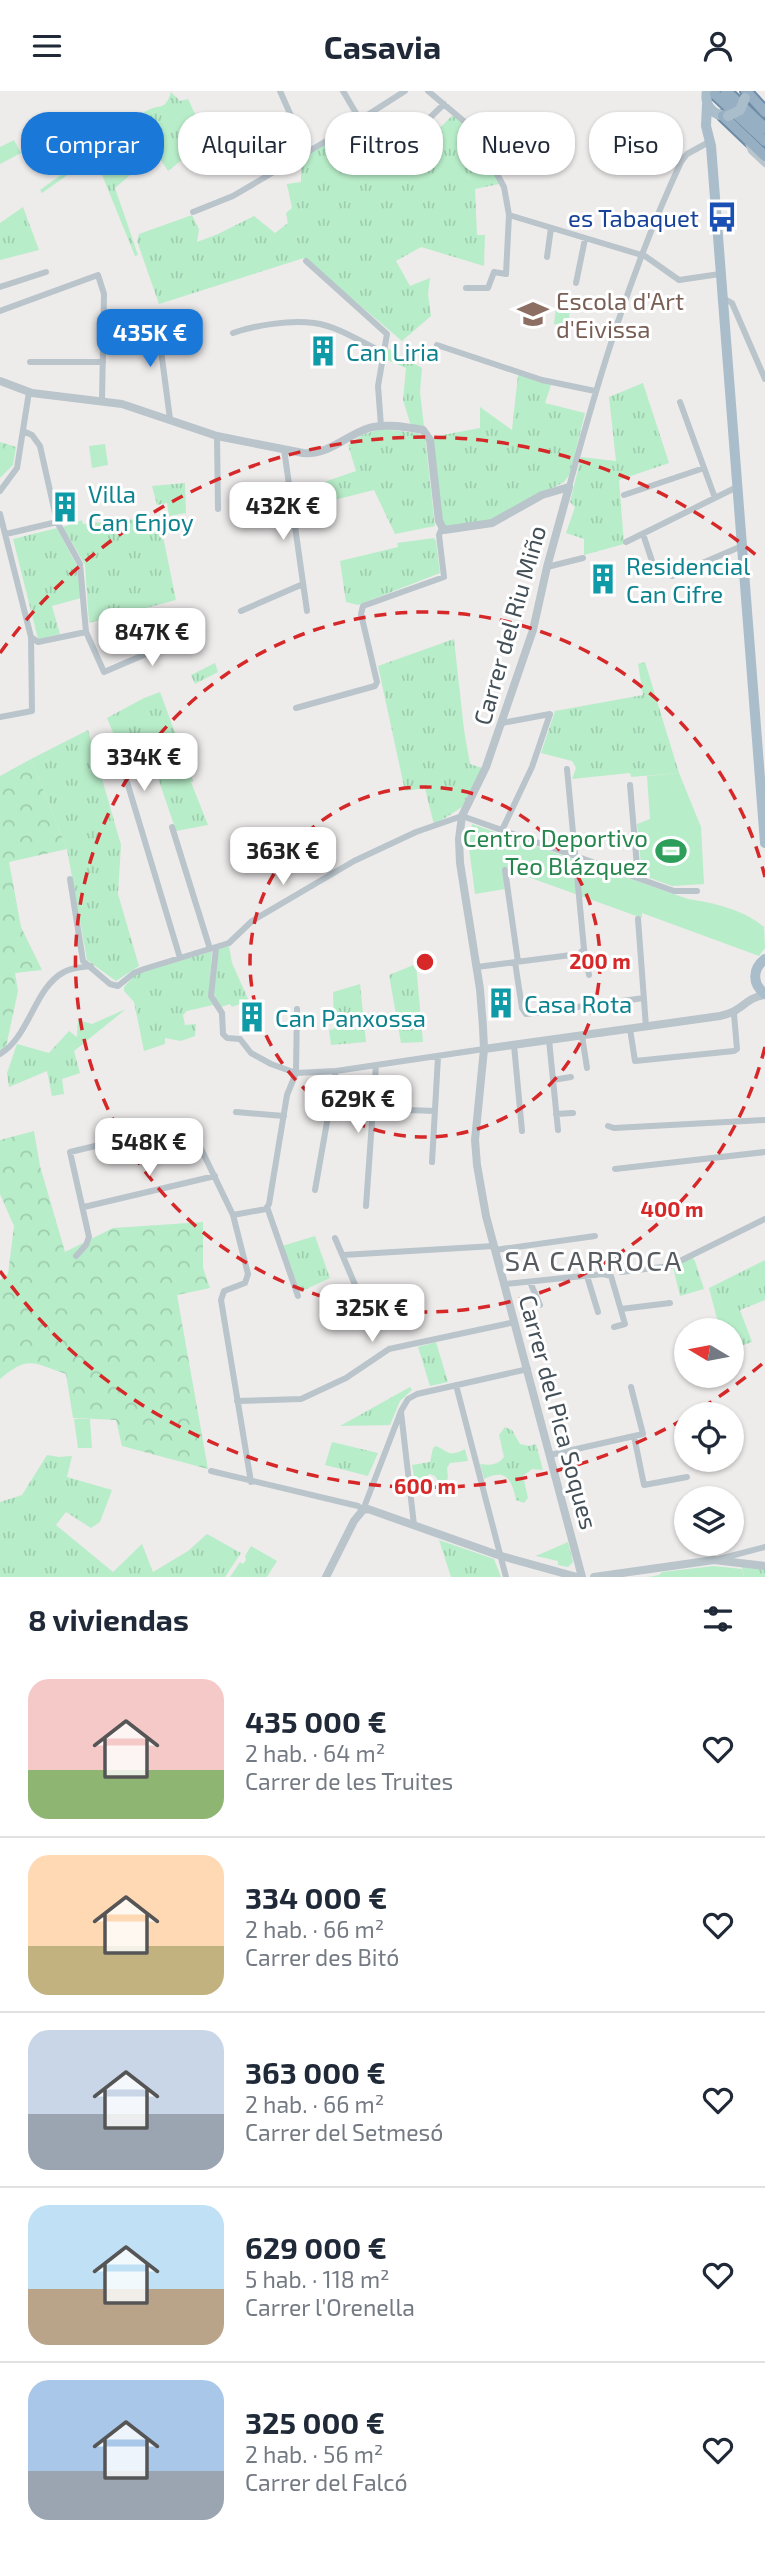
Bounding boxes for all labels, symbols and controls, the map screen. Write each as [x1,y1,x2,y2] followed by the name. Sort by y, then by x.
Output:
[28,27,66,65] icon: menu
[324,27,441,65] text: Casavia
[699,27,737,65] icon: person
[21,112,164,175] chip: Comprar
[178,112,311,175] chip: Alquilar
[325,112,443,175] chip: Filtros
[457,112,575,175] chip: Nuevo
[589,112,683,175] chip: Piso
[705,200,739,234] bus stop icon: es Tabaquet
[568,203,699,232] place label: es Tabaquet
[556,286,684,343] place label: Escola d'Art d'Eivissa
[516,297,550,331] school or university icon: Escola d'Art d'Eivissa
[93,309,207,369] pin: 435K €
[113,318,187,346] text: 435K €
[306,334,340,368] building icon: Can Liria
[346,337,439,366] place label: Can Liria
[88,479,194,536] place label: Villa Can Enjoy
[226,483,340,542] pin: 432K €
[48,490,82,524] building icon: Villa Can Enjoy
[245,491,321,519] text: 432K €
[467,522,551,728] street label: Carrer del Riu Miño
[626,551,750,608] place label: Residencial Can Cifre
[586,562,620,596] building icon: Residencial Can Cifre
[95,609,209,668] pin: 847K €
[114,617,190,645] text: 847K €
[87,733,201,793] pin: 334K €
[107,742,181,770] text: 334K €
[463,823,648,880] place label: Centro Deportivo Teo Blázquez
[226,827,340,887] pin: 363K €
[654,834,688,868] sports icon: Centro Deportivo Teo Blázquez
[246,836,320,864] text: 363K €
[569,948,631,973] text: 200 m
[413,950,437,974] centre of rings
[484,986,518,1020] building icon: Casa Rota
[524,989,632,1018] place label: Casa Rota
[235,1000,269,1034] building icon: Can Panxossa
[275,1003,426,1032] place label: Can Panxossa
[301,1075,415,1135] pin: 629K €
[321,1084,395,1112] text: 629K €
[92,1119,206,1178] pin: 548K €
[111,1127,187,1155] text: 548K €
[641,1196,703,1221] text: 400 m
[505,1243,683,1277] district label: SA CARROCA
[315,1285,429,1344] pin: 325K €
[514,1292,604,1532] street label: Carrer del Pica Soques
[335,1293,409,1321] text: 325K €
[674,1318,744,1388] north arrow
[674,1318,744,1556] map controls
[674,1402,744,1472] button: locate
[394,1473,456,1498] text: 600 m
[674,1486,744,1556] button: layers
[699,1600,737,1638] icon: filters
[28,1601,189,1637] text: 8 viviendas
[245,1703,387,1739] text: 435 000 €
[84,1707,168,1791] icon: home
[699,1730,737,1768] icon: heart
[245,1739,385,1767] text: 2 hab. · 64 m²
[245,1767,453,1795] text: Carrer de les Truites
[245,1879,387,1915] text: 334 000 €
[84,1883,168,1967] icon: home
[699,1906,737,1944] icon: heart
[245,1915,384,1943] text: 2 hab. · 66 m²
[245,1943,399,1971] text: Carrer des Bitó
[245,2054,386,2090] text: 363 000 €
[84,2058,168,2142] icon: home
[699,2081,737,2119] icon: heart
[245,2090,384,2118] text: 2 hab. · 66 m²
[245,2118,443,2146] text: Carrer del Setmesó
[245,2229,387,2265] text: 629 000 €
[84,2233,168,2317] icon: home
[699,2256,737,2294] icon: heart
[245,2265,390,2293] text: 5 hab. · 118 m²
[245,2293,415,2321] text: Carrer l'Orenella
[245,2404,385,2440] text: 325 000 €
[84,2408,168,2492] icon: home
[699,2431,737,2469] icon: heart
[245,2440,383,2468] text: 2 hab. · 56 m²
[245,2468,407,2496] text: Carrer del Falcó

